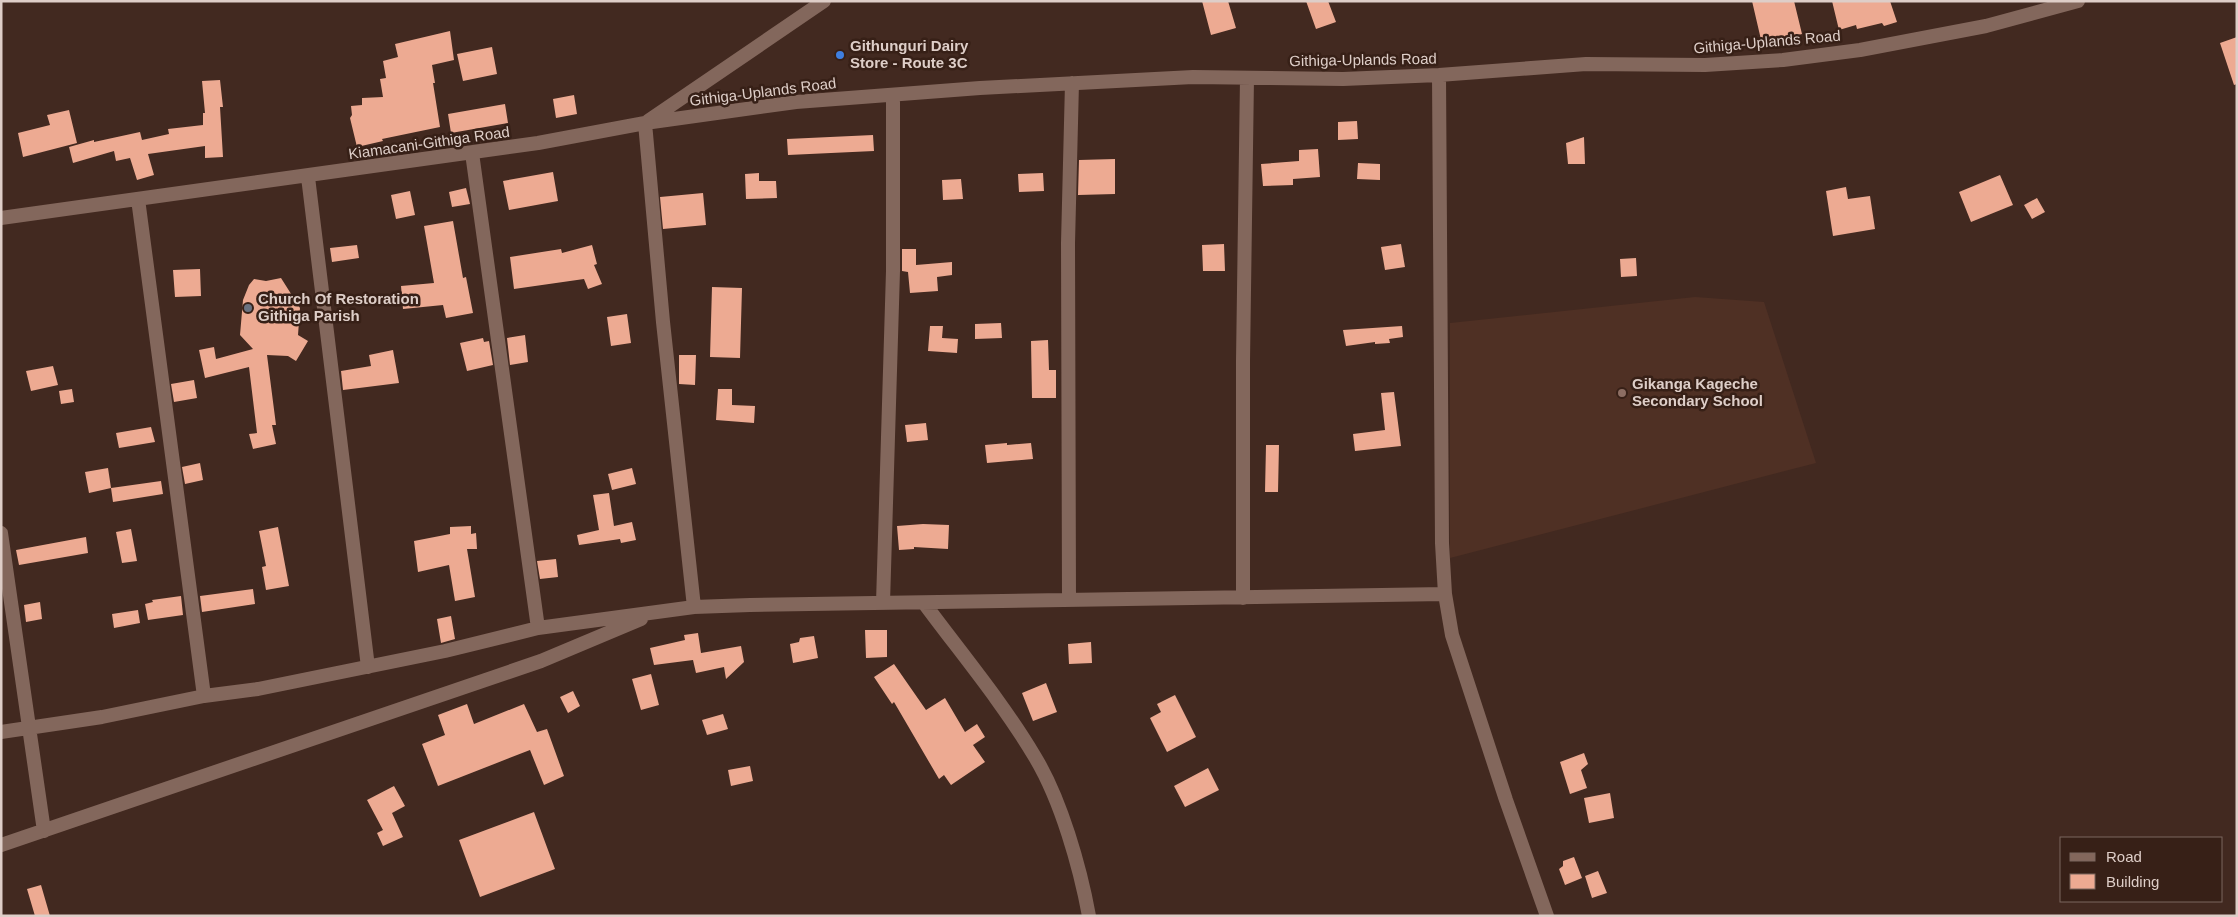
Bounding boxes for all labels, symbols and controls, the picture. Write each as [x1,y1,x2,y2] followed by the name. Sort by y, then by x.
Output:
[1693,27,1841,56] street label: Githiga-Uplands Road
[850,37,969,71] place label: Githunguri Dairy Store - Route 3C
[834,49,846,61] marker: Githunguri Dairy Store - Route 3C
[1289,50,1437,69] street label: Githiga-Uplands Road
[689,74,837,109] street label: Githiga-Uplands Road
[347,123,511,162] street label: Kiamacani-Githiga Road
[258,290,419,324] place label: Church Of Restoration Githiga Parish
[242,302,254,314] marker: Church Of Restoration Githiga Parish
[1632,375,1763,409] place label: Gikanga Kageche Secondary School
[1616,387,1628,399] marker: Gikanga Kageche Secondary School
[2060,837,2223,902] legend
[2106,848,2142,865] text: Road
[2106,873,2159,890] text: Building

